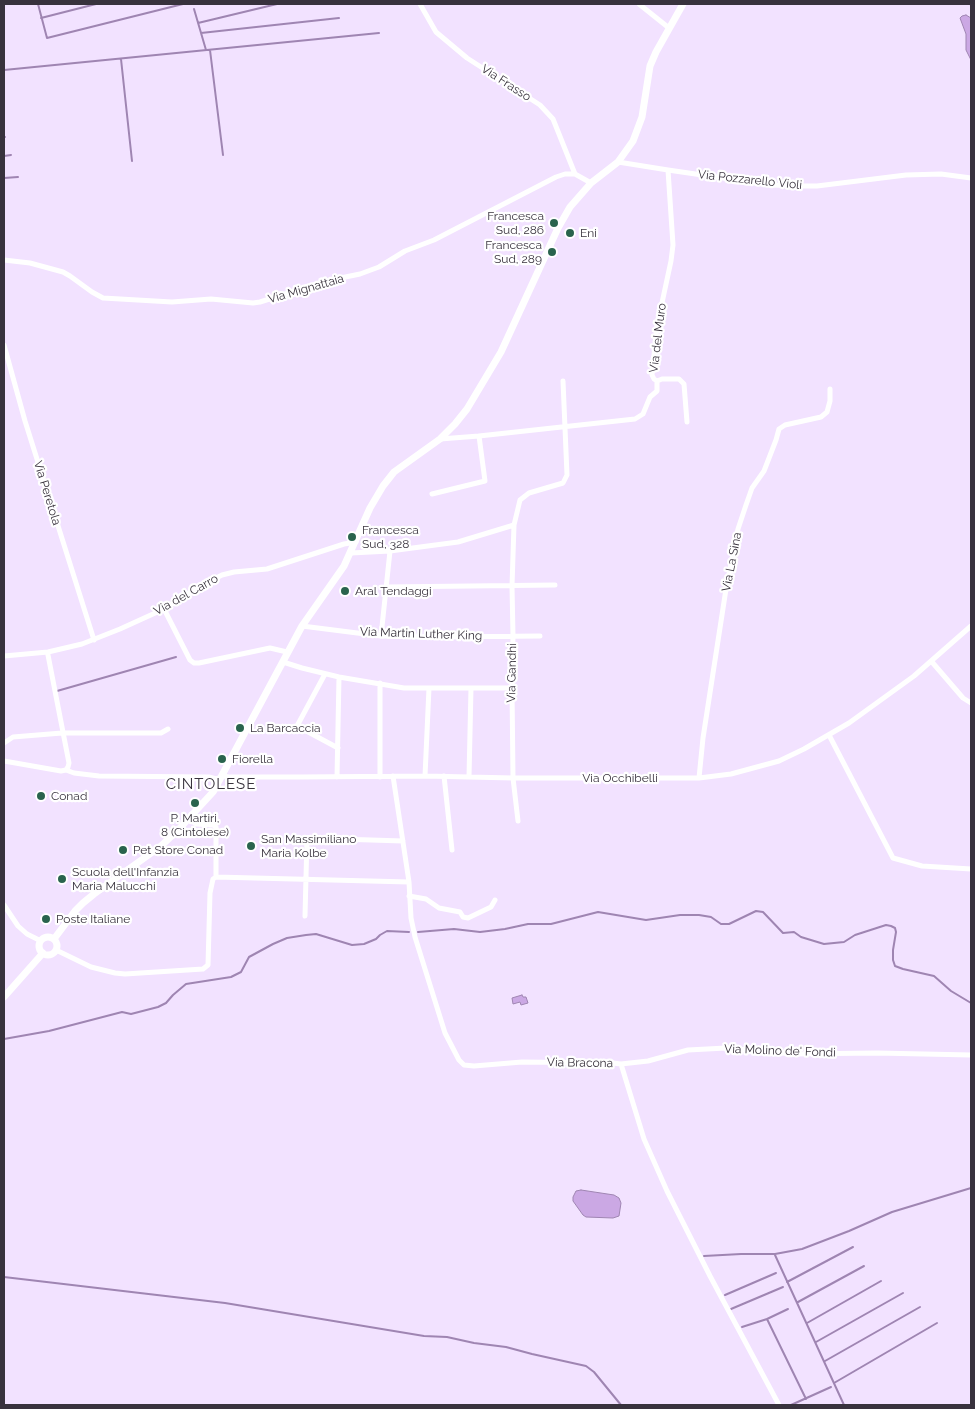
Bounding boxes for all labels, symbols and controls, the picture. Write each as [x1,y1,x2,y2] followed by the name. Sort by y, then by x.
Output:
[478,62,534,104] street label: Via Frasso
[697,167,803,193] street label: Via Pozzarello Violi
[487,209,544,237] place label: Francesca Sud, 286
[548,217,560,229] marker: Francesca Sud, 286
[580,226,597,240] place label: Eni
[564,227,576,239] marker: Eni
[485,238,542,266] place label: Francesca Sud, 289
[546,246,558,258] marker: Francesca Sud, 289
[266,271,346,307] street label: Via Mignattaia
[647,302,669,374] street label: Via del Muro
[30,459,64,527] street label: Via Peretola
[362,523,419,551] place label: Francesca Sud, 328
[346,531,358,543] marker: Francesca Sud, 328
[719,531,745,593] street label: Via La Sina
[151,571,221,619] street label: Via del Carro
[355,584,432,598] place label: Aral Tendaggi
[339,585,351,597] marker: Aral Tendaggi
[360,625,482,643] street label: Via Martin Luther King
[504,643,520,703] street label: Via Gandhi
[250,721,321,735] place label: La Barcaccia
[234,722,246,734] marker: La Barcaccia
[232,752,273,766] place label: Fiorella
[216,753,228,765] marker: Fiorella
[582,771,658,785] street label: Via Occhibelli
[165,775,257,793] district label: CINTOLESE
[51,789,87,803] place label: Conad
[35,790,47,802] marker: Conad
[189,797,201,809] marker: P. Martiri, 8 (Cintolese)
[161,811,229,839] place label: P. Martiri, 8 (Cintolese)
[261,832,356,860] place label: San Massimiliano Maria Kolbe
[245,840,257,852] marker: San Massimiliano Maria Kolbe
[133,843,223,857] place label: Pet Store Conad
[117,844,129,856] marker: Pet Store Conad
[72,865,179,893] place label: Scuola dell'Infanzia Maria Malucchi
[56,873,68,885] marker: Scuola dell'Infanzia Maria Malucchi
[56,912,130,926] place label: Poste Italiane
[40,913,52,925] marker: Poste Italiane
[724,1042,836,1060] street label: Via Molino de' Fondi
[547,1055,613,1071] street label: Via Bracona

